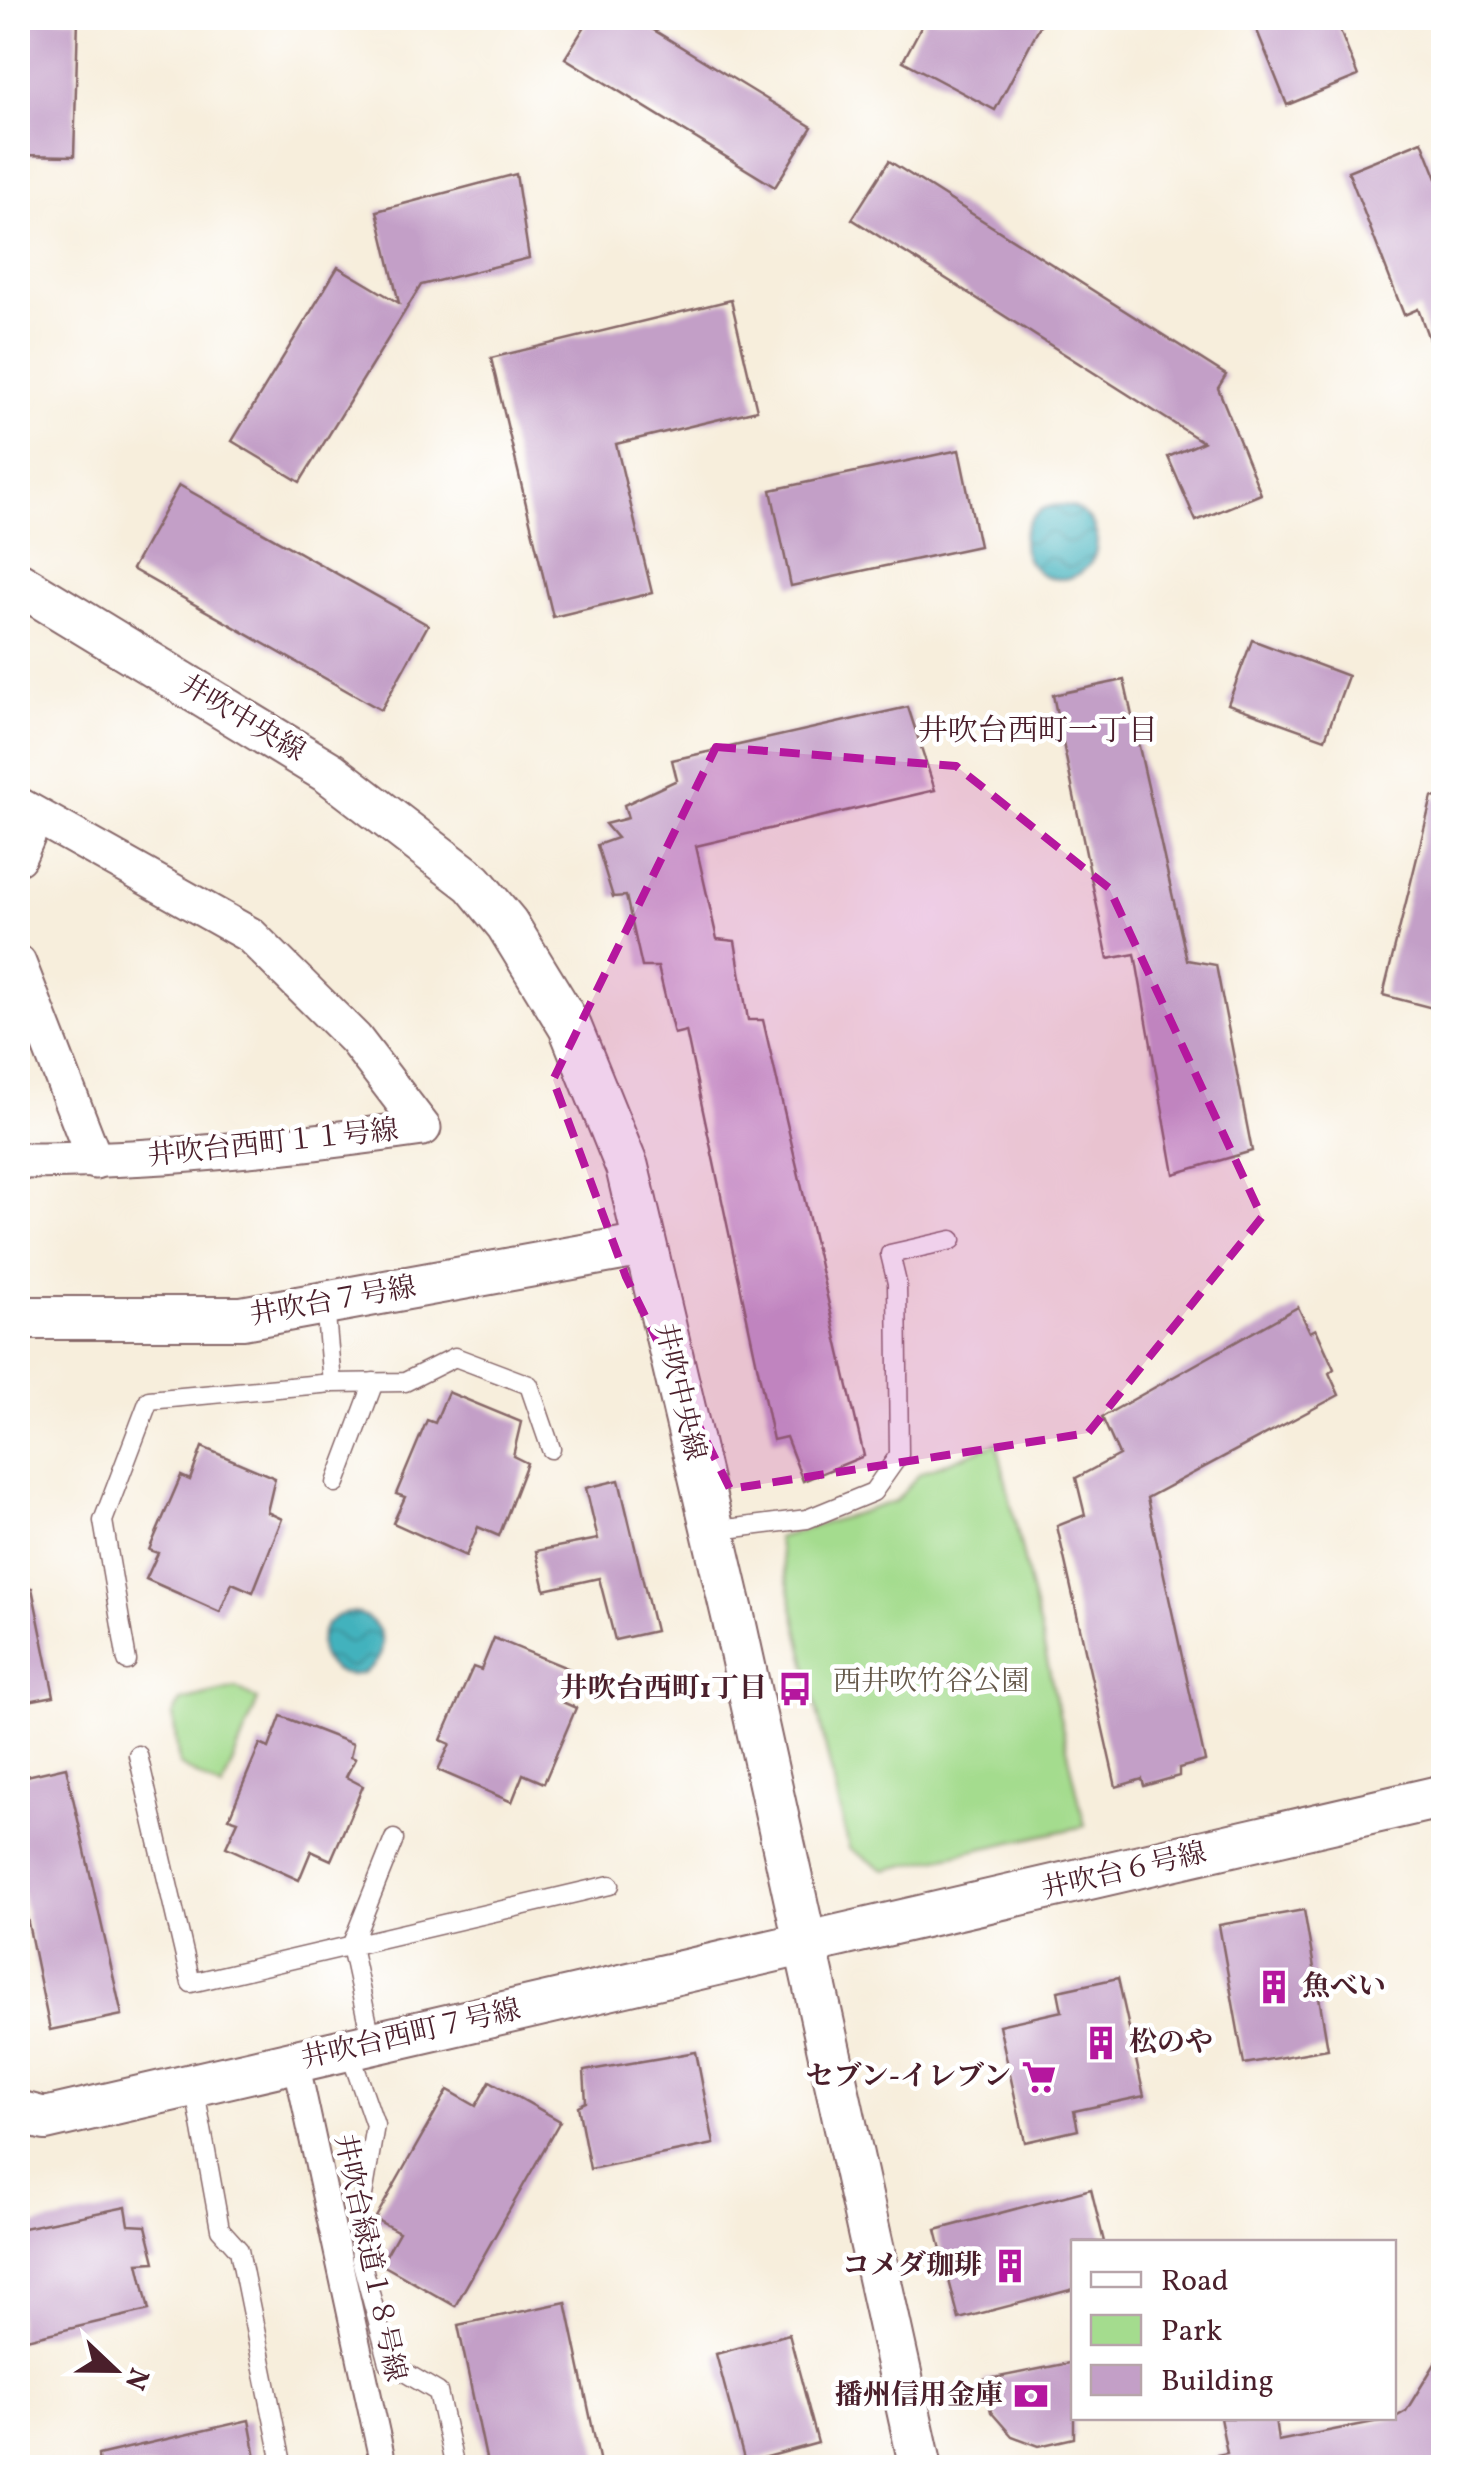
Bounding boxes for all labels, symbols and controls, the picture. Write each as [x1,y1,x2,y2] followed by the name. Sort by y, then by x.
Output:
[172,666,312,772] street label: 井吹中央線
[918,711,1158,753] district label: 井吹台西町一丁目
[146,1111,400,1177] street label: 井吹台西町１１号線
[247,1268,419,1336] street label: 井吹台７号線
[644,1319,714,1465] street label: 井吹中央線
[833,1663,1029,1702] park label: 西井吹竹谷公園
[560,1670,767,1709] place label: 井吹台西町1丁目
[776,1670,814,1708] bus stop icon: 井吹台西町1丁目
[1038,1834,1210,1910] street label: 井吹台６号線
[1255,1968,1293,2006] building icon: 魚べい
[1302,1968,1386,2007] place label: 魚べい
[297,1991,525,2079] street label: 井吹台西町７号線
[1082,2024,1120,2062] building icon: 松のや
[1129,2024,1213,2063] place label: 松のや
[806,2058,1011,2097] place label: セブン-イレブン
[1020,2058,1058,2096] supermarket icon: セブン-イレブン
[324,2131,414,2385] street label: 井吹台緑道１８号線
[1071,2240,1396,2420] legend
[842,2247,982,2286] place label: コメダ珈琲
[991,2247,1029,2285] building icon: コメダ珈琲
[1161,2261,1229,2303] text: Road
[1161,2311,1222,2353] text: Park
[65,2320,165,2420] north arrow
[1161,2361,1274,2403] text: Building
[114,2362,158,2395] text: N
[835,2377,1003,2416] place label: 播州信用金庫
[1012,2377,1050,2415] bank icon: 播州信用金庫

